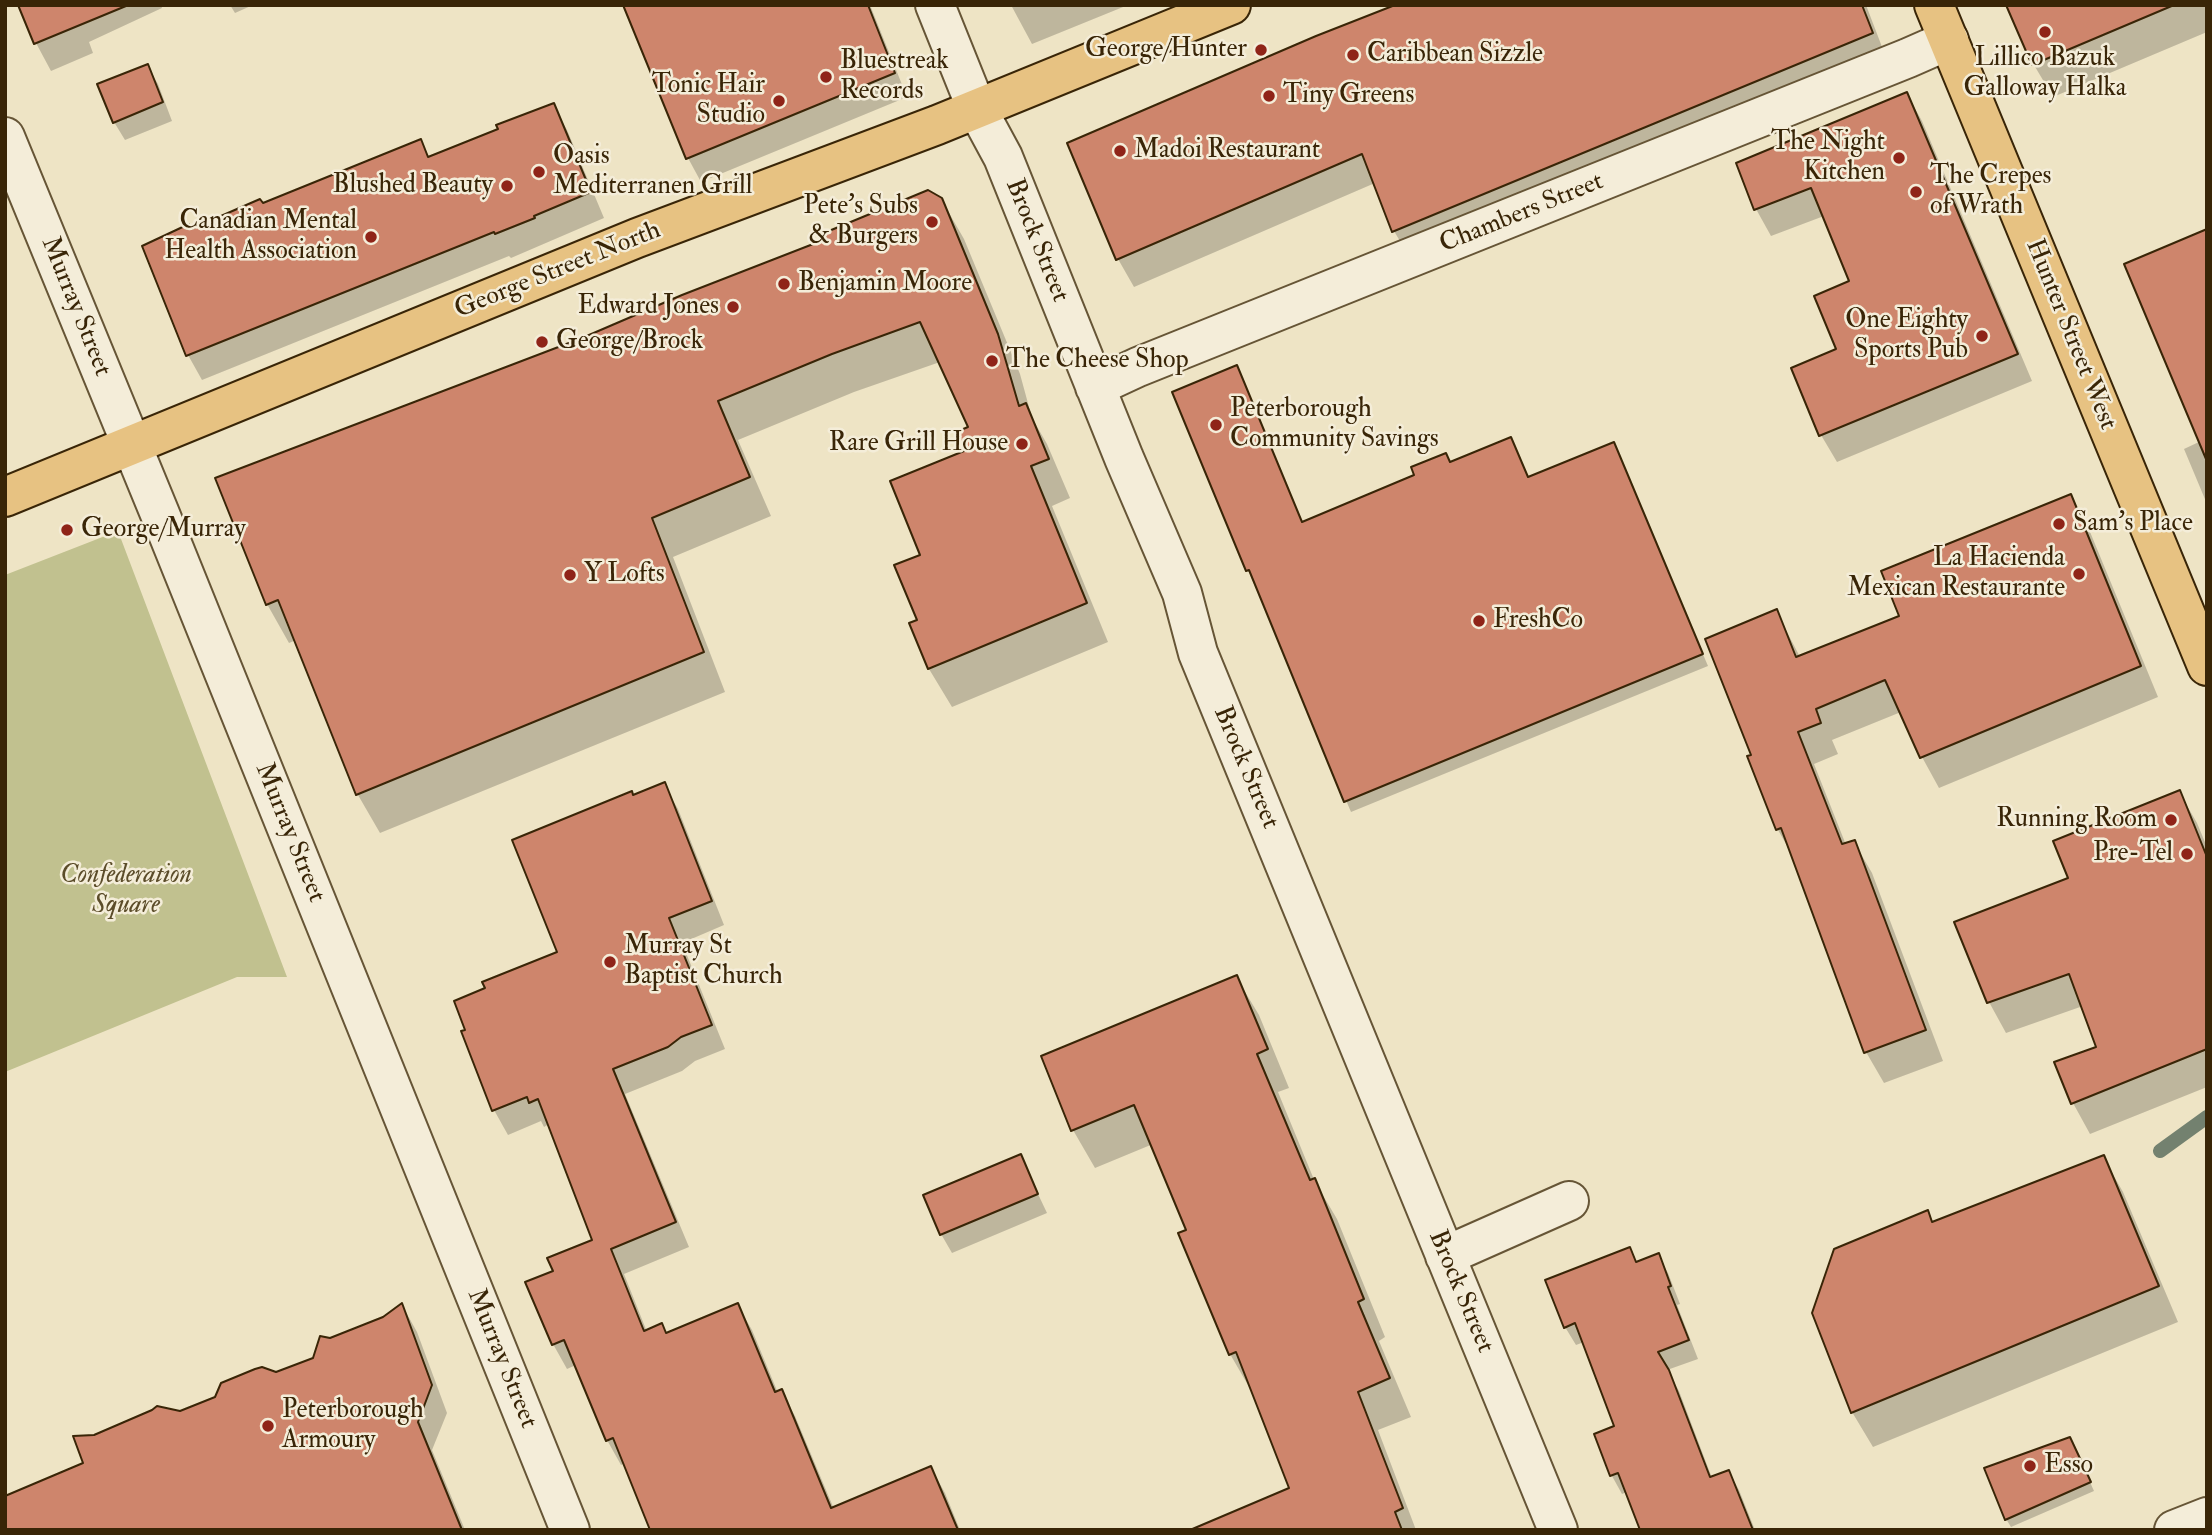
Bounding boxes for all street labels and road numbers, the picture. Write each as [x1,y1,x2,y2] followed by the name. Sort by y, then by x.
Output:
[1436,167,1608,261] street label: Chambers Street
[997,175,1075,307] street label: Brock Street
[451,216,665,326] street label: George Street North
[33,233,117,381] street label: Murray Street
[2018,235,2122,435] street label: Hunter Street West
[1205,702,1285,834] street label: Brock Street
[247,759,331,907] street label: Murray Street
[1420,1226,1500,1358] street label: Brock Street
[459,1285,543,1433] street label: Murray Street

